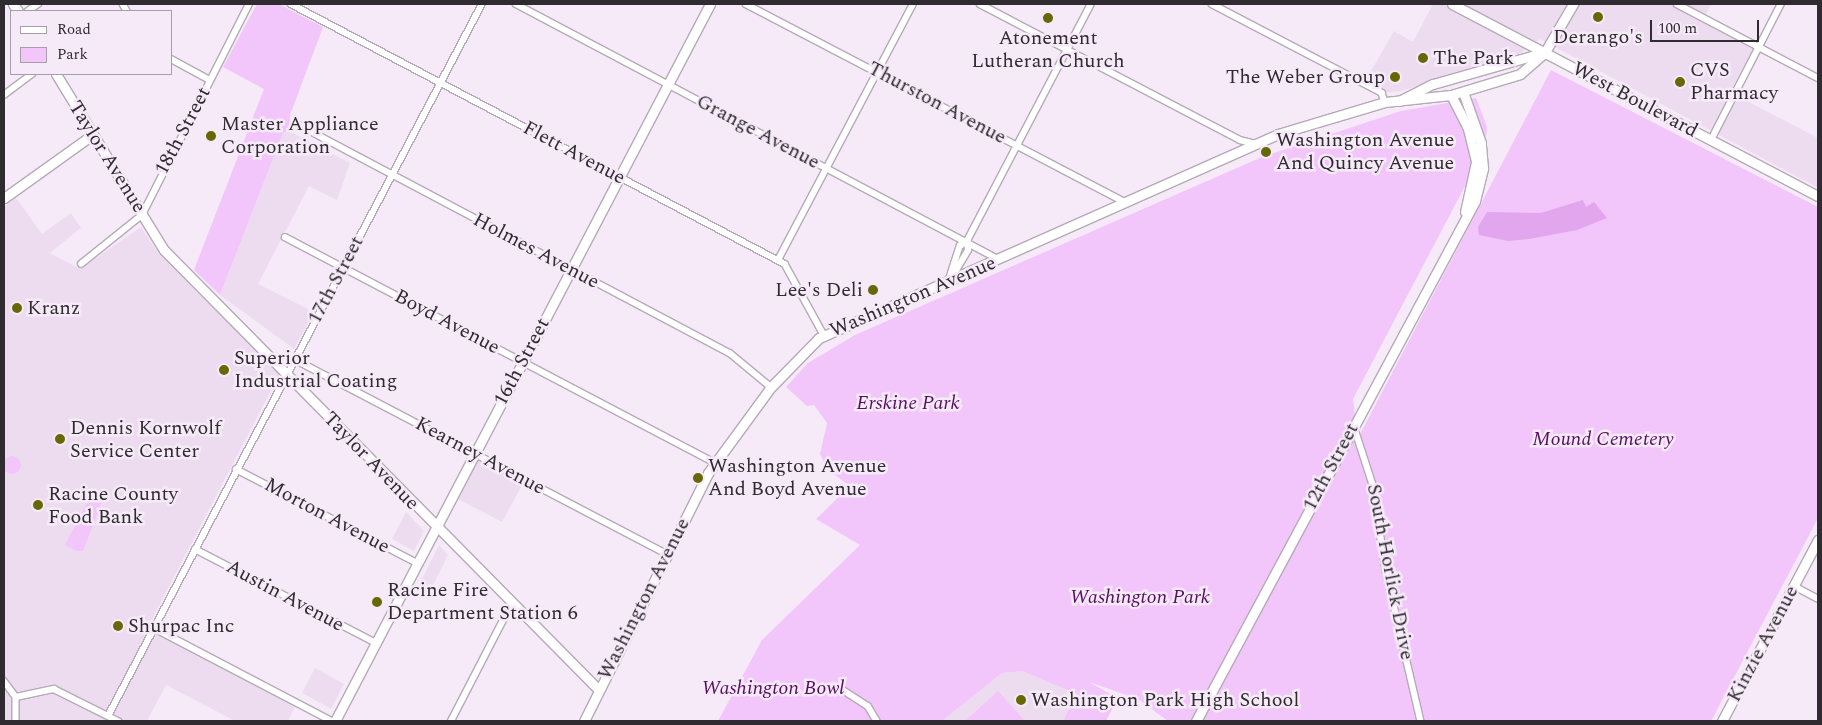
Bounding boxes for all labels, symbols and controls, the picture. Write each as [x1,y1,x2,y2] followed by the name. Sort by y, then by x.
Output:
[10,10,172,75] legend
[1652,10,1761,42] scale bar
[1592,11,1604,23] marker: Derango's
[1042,12,1054,24] marker: Atonement Lutheran Church
[1658,17,1697,40] text: 100 m
[57,18,91,41] text: Road
[1553,25,1643,49] place label: Derango's
[971,26,1125,73] place label: Atonement Lutheran Church
[57,43,88,66] text: Park
[1433,46,1514,70] place label: The Park
[1417,52,1429,64] marker: The Park
[864,56,1010,150] street label: Thurston Avenue
[1568,57,1702,143] street label: West Boulevard
[1690,58,1778,105] place label: CVS Pharmacy
[1226,65,1385,89] place label: The Weber Group
[1389,71,1401,83] marker: The Weber Group
[1674,76,1686,88] marker: CVS Pharmacy
[150,83,216,179] street label: 18th Street
[692,89,824,175] street label: Grange Avenue
[63,97,151,217] street label: Taylor Avenue
[221,112,379,159] place label: Master Appliance Corporation
[519,116,629,190] street label: Flett Avenue
[1276,128,1454,175] place label: Washington Avenue And Quincy Avenue
[205,130,217,142] marker: Master Appliance Corporation
[1260,146,1272,158] marker: Washington Avenue And Quincy Avenue
[469,208,603,294] street label: Holmes Avenue
[303,232,369,328] street label: 17th Street
[826,251,1000,343] street label: Washington Avenue
[775,278,863,302] place label: Lee's Deli
[390,284,504,360] street label: Boyd Avenue
[867,284,879,296] marker: Lee's Deli
[27,296,80,320] place label: Kranz
[11,302,23,314] marker: Kranz
[489,314,555,410] street label: 16th Street
[234,346,397,393] place label: Superior Industrial Coating
[218,364,230,376] marker: Superior Industrial Coating
[856,391,960,415] park label: Erskine Park
[318,407,424,515] street label: Taylor Avenue
[411,412,549,500] street label: Kearney Avenue
[70,416,221,463] place label: Dennis Kornwolf Service Center
[1298,419,1364,515] street label: 12th Street
[1532,427,1674,451] park label: Mound Cemetery
[54,433,66,445] marker: Dennis Kornwolf Service Center
[708,454,886,501] place label: Washington Avenue And Boyd Avenue
[692,472,704,484] marker: Washington Avenue And Boyd Avenue
[260,473,394,559] street label: Morton Avenue
[48,482,178,529] place label: Racine County Food Bank
[1361,482,1419,662] street label: South Horlick Drive
[32,499,44,511] marker: Racine County Food Bank
[593,514,695,684] street label: Washington Avenue
[222,555,348,637] street label: Austin Avenue
[387,578,578,625] place label: Racine Fire Department Station 6
[1722,582,1804,706] street label: Kinzie Avenue
[1070,585,1210,609] park label: Washington Park
[371,596,383,608] marker: Racine Fire Department Station 6
[128,614,234,638] place label: Shurpac Inc
[112,620,124,632] marker: Shurpac Inc
[701,676,845,700] park label: Washington Bowl
[1031,688,1299,712] place label: Washington Park High School
[1015,694,1027,706] marker: Washington Park High School

